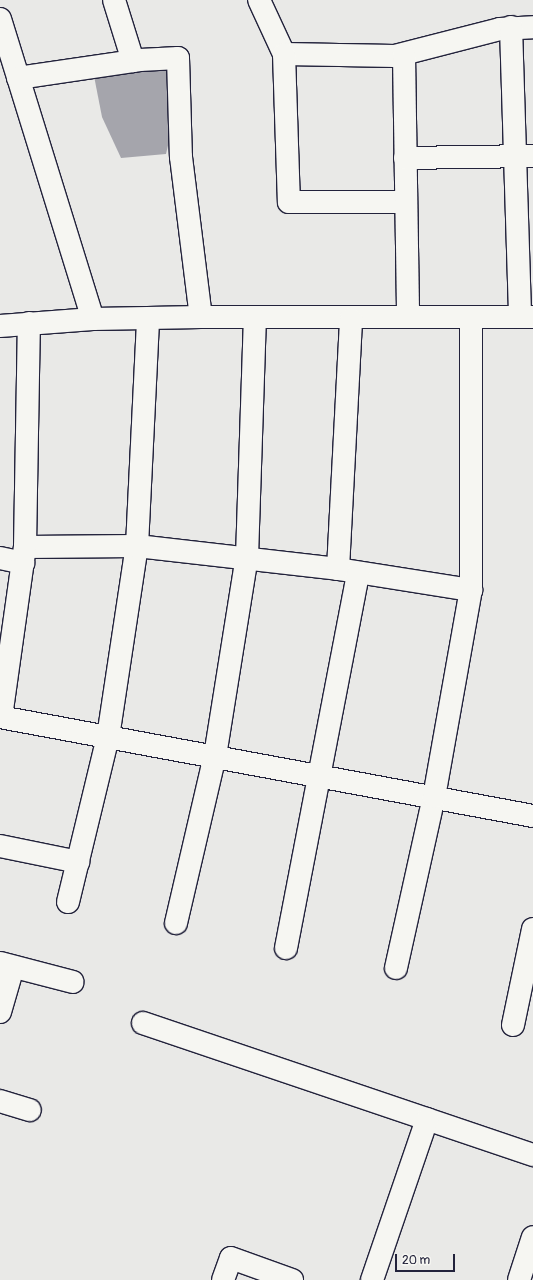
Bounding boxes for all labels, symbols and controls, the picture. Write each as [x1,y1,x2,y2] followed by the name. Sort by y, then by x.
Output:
[397,1246,457,1272] scale bar
[402,1253,430,1268] text: 20 m

